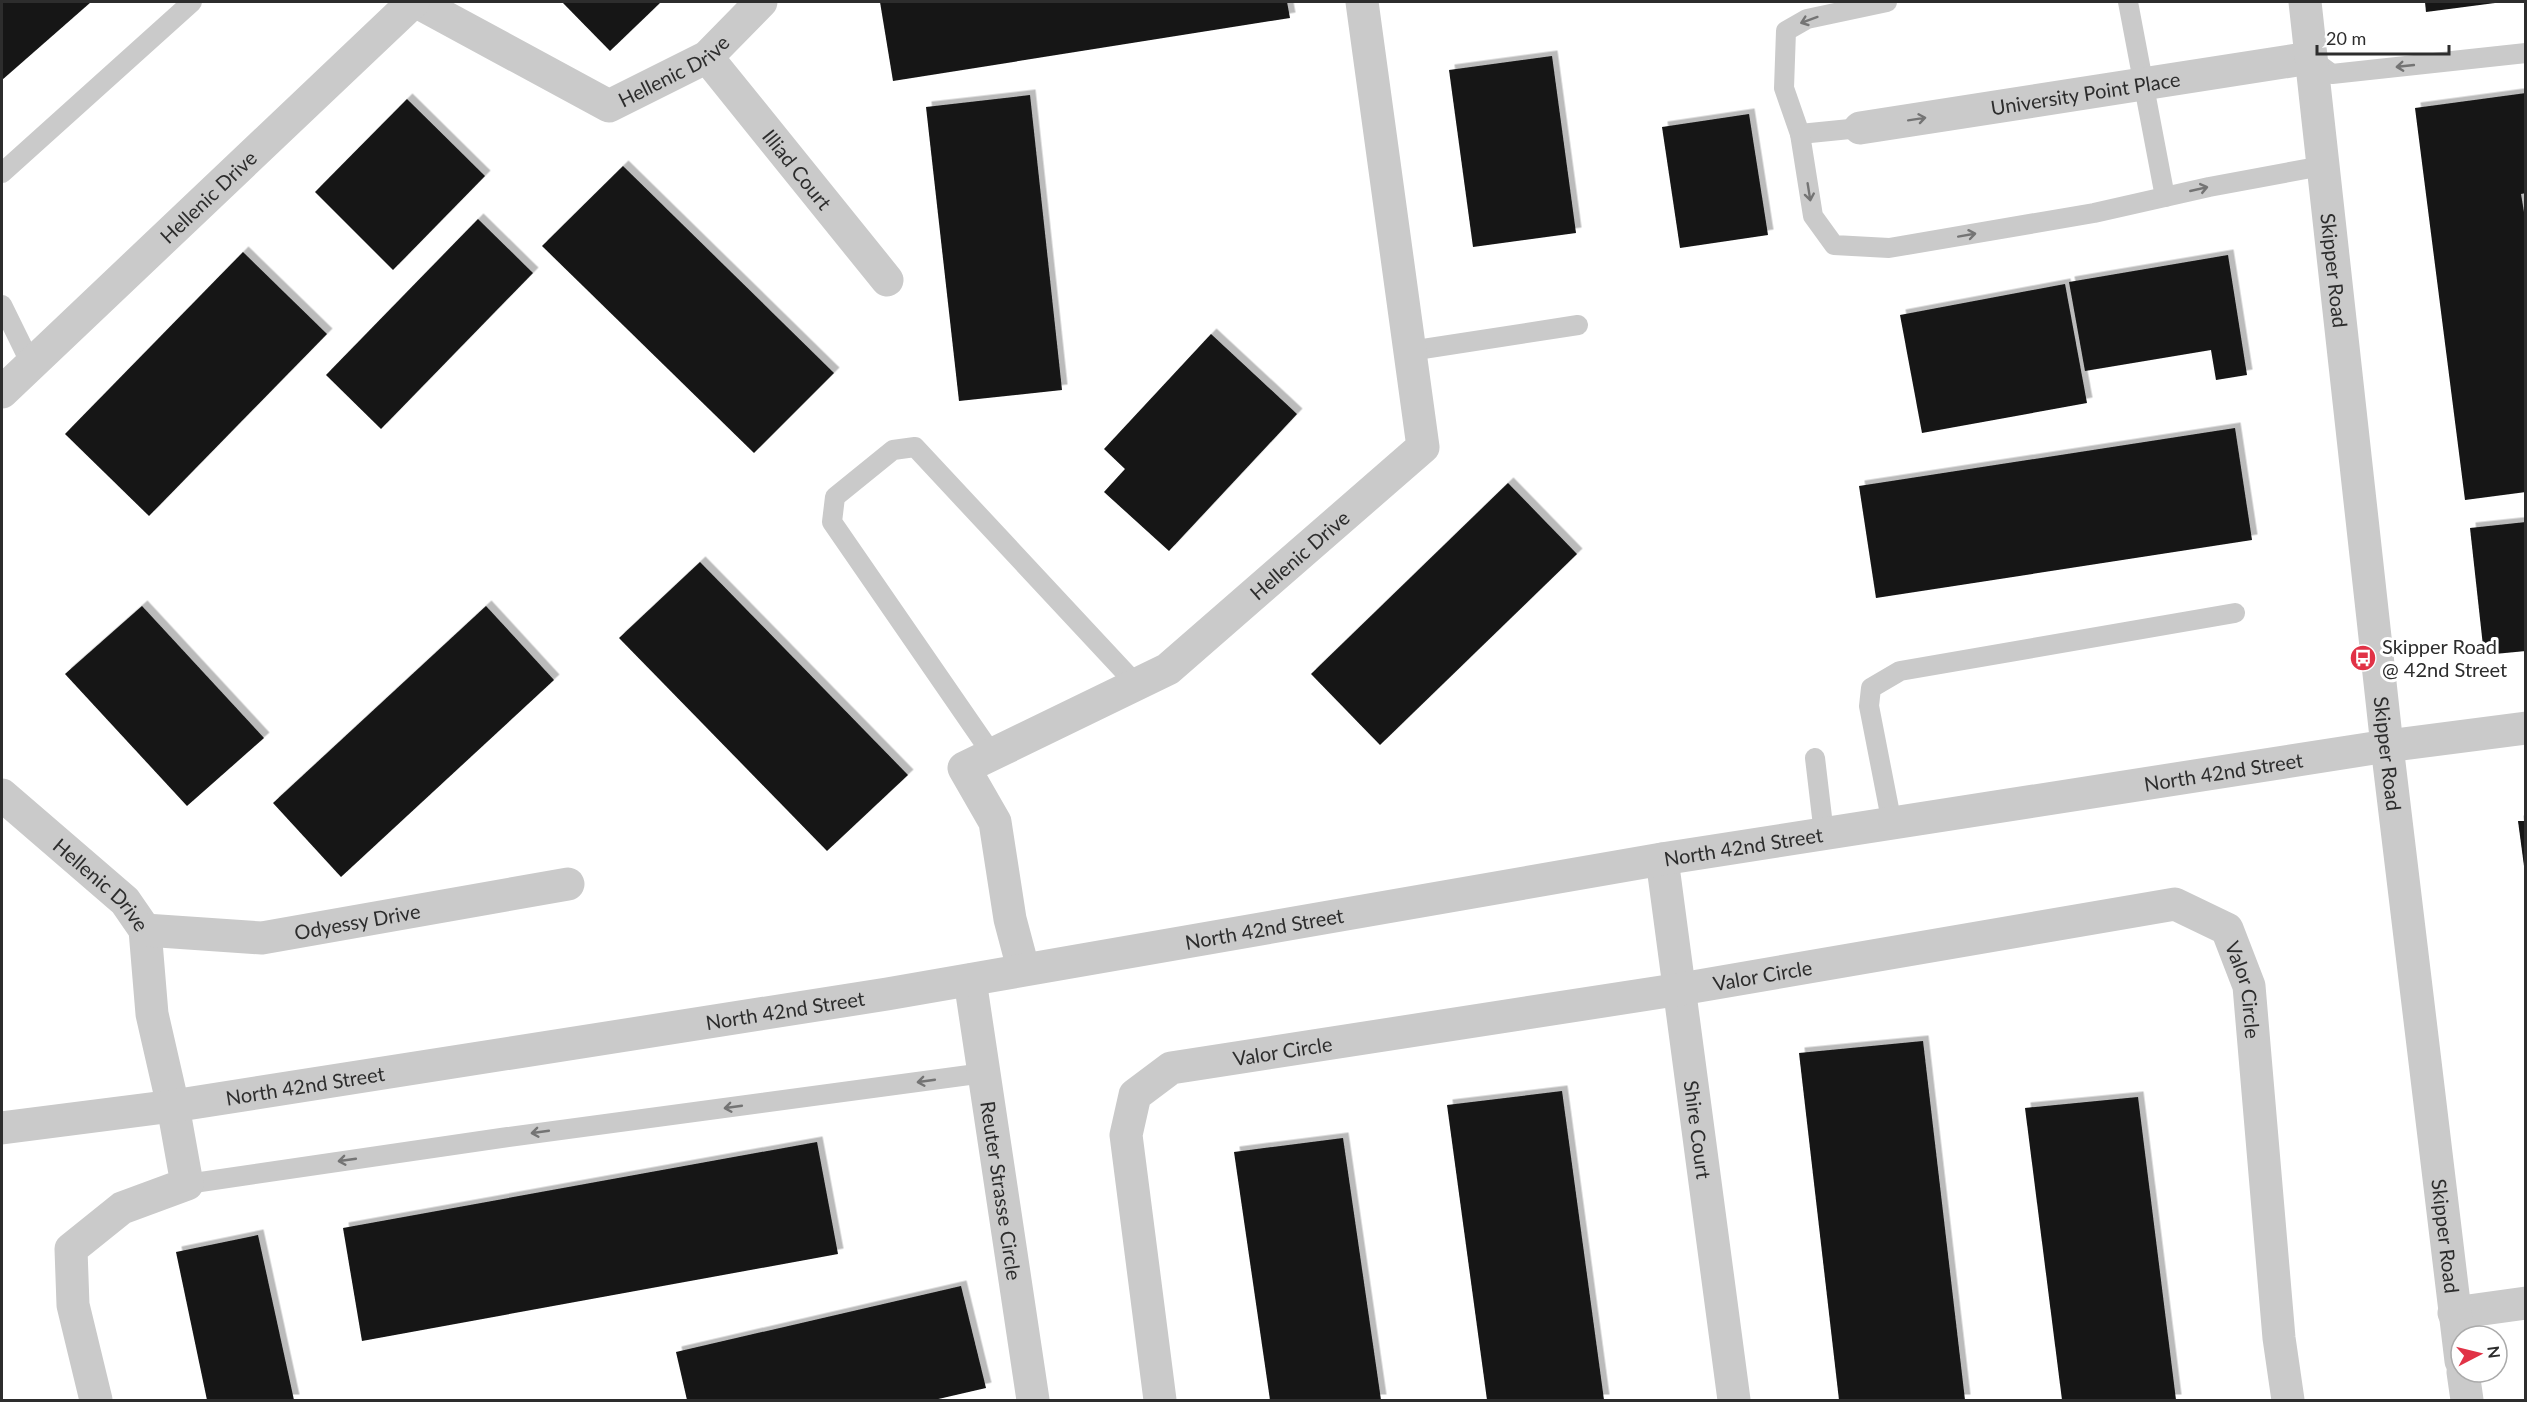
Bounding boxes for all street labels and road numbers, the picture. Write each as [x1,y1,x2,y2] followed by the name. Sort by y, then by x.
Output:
[614,30,734,112] street label: Hellenic Drive
[1989,66,2182,120] street label: University Point Place
[758,124,837,214] street label: Illiad Court
[155,145,261,248] street label: Hellenic Drive
[2316,212,2353,329] street label: Skipper Road
[1245,505,1354,604] street label: Hellenic Drive
[2370,695,2407,812] street label: Skipper Road
[2142,747,2305,796] street label: North 42nd Street
[1662,822,1824,871] street label: North 42nd Street
[49,833,154,935] street label: Hellenic Drive
[292,898,422,944] street label: Odyessy Drive
[1183,903,1345,954] street label: North 42nd Street
[2221,938,2265,1040] street label: Valor Circle
[1711,955,1814,995] street label: Valor Circle
[704,986,866,1034] street label: North 42nd Street
[1231,1031,1334,1070] street label: Valor Circle
[224,1061,386,1110] street label: North 42nd Street
[1680,1079,1716,1180] street label: Shire Court
[976,1099,1027,1282] street label: Reuter Strasse Circle
[2427,1177,2465,1295] street label: Skipper Road

